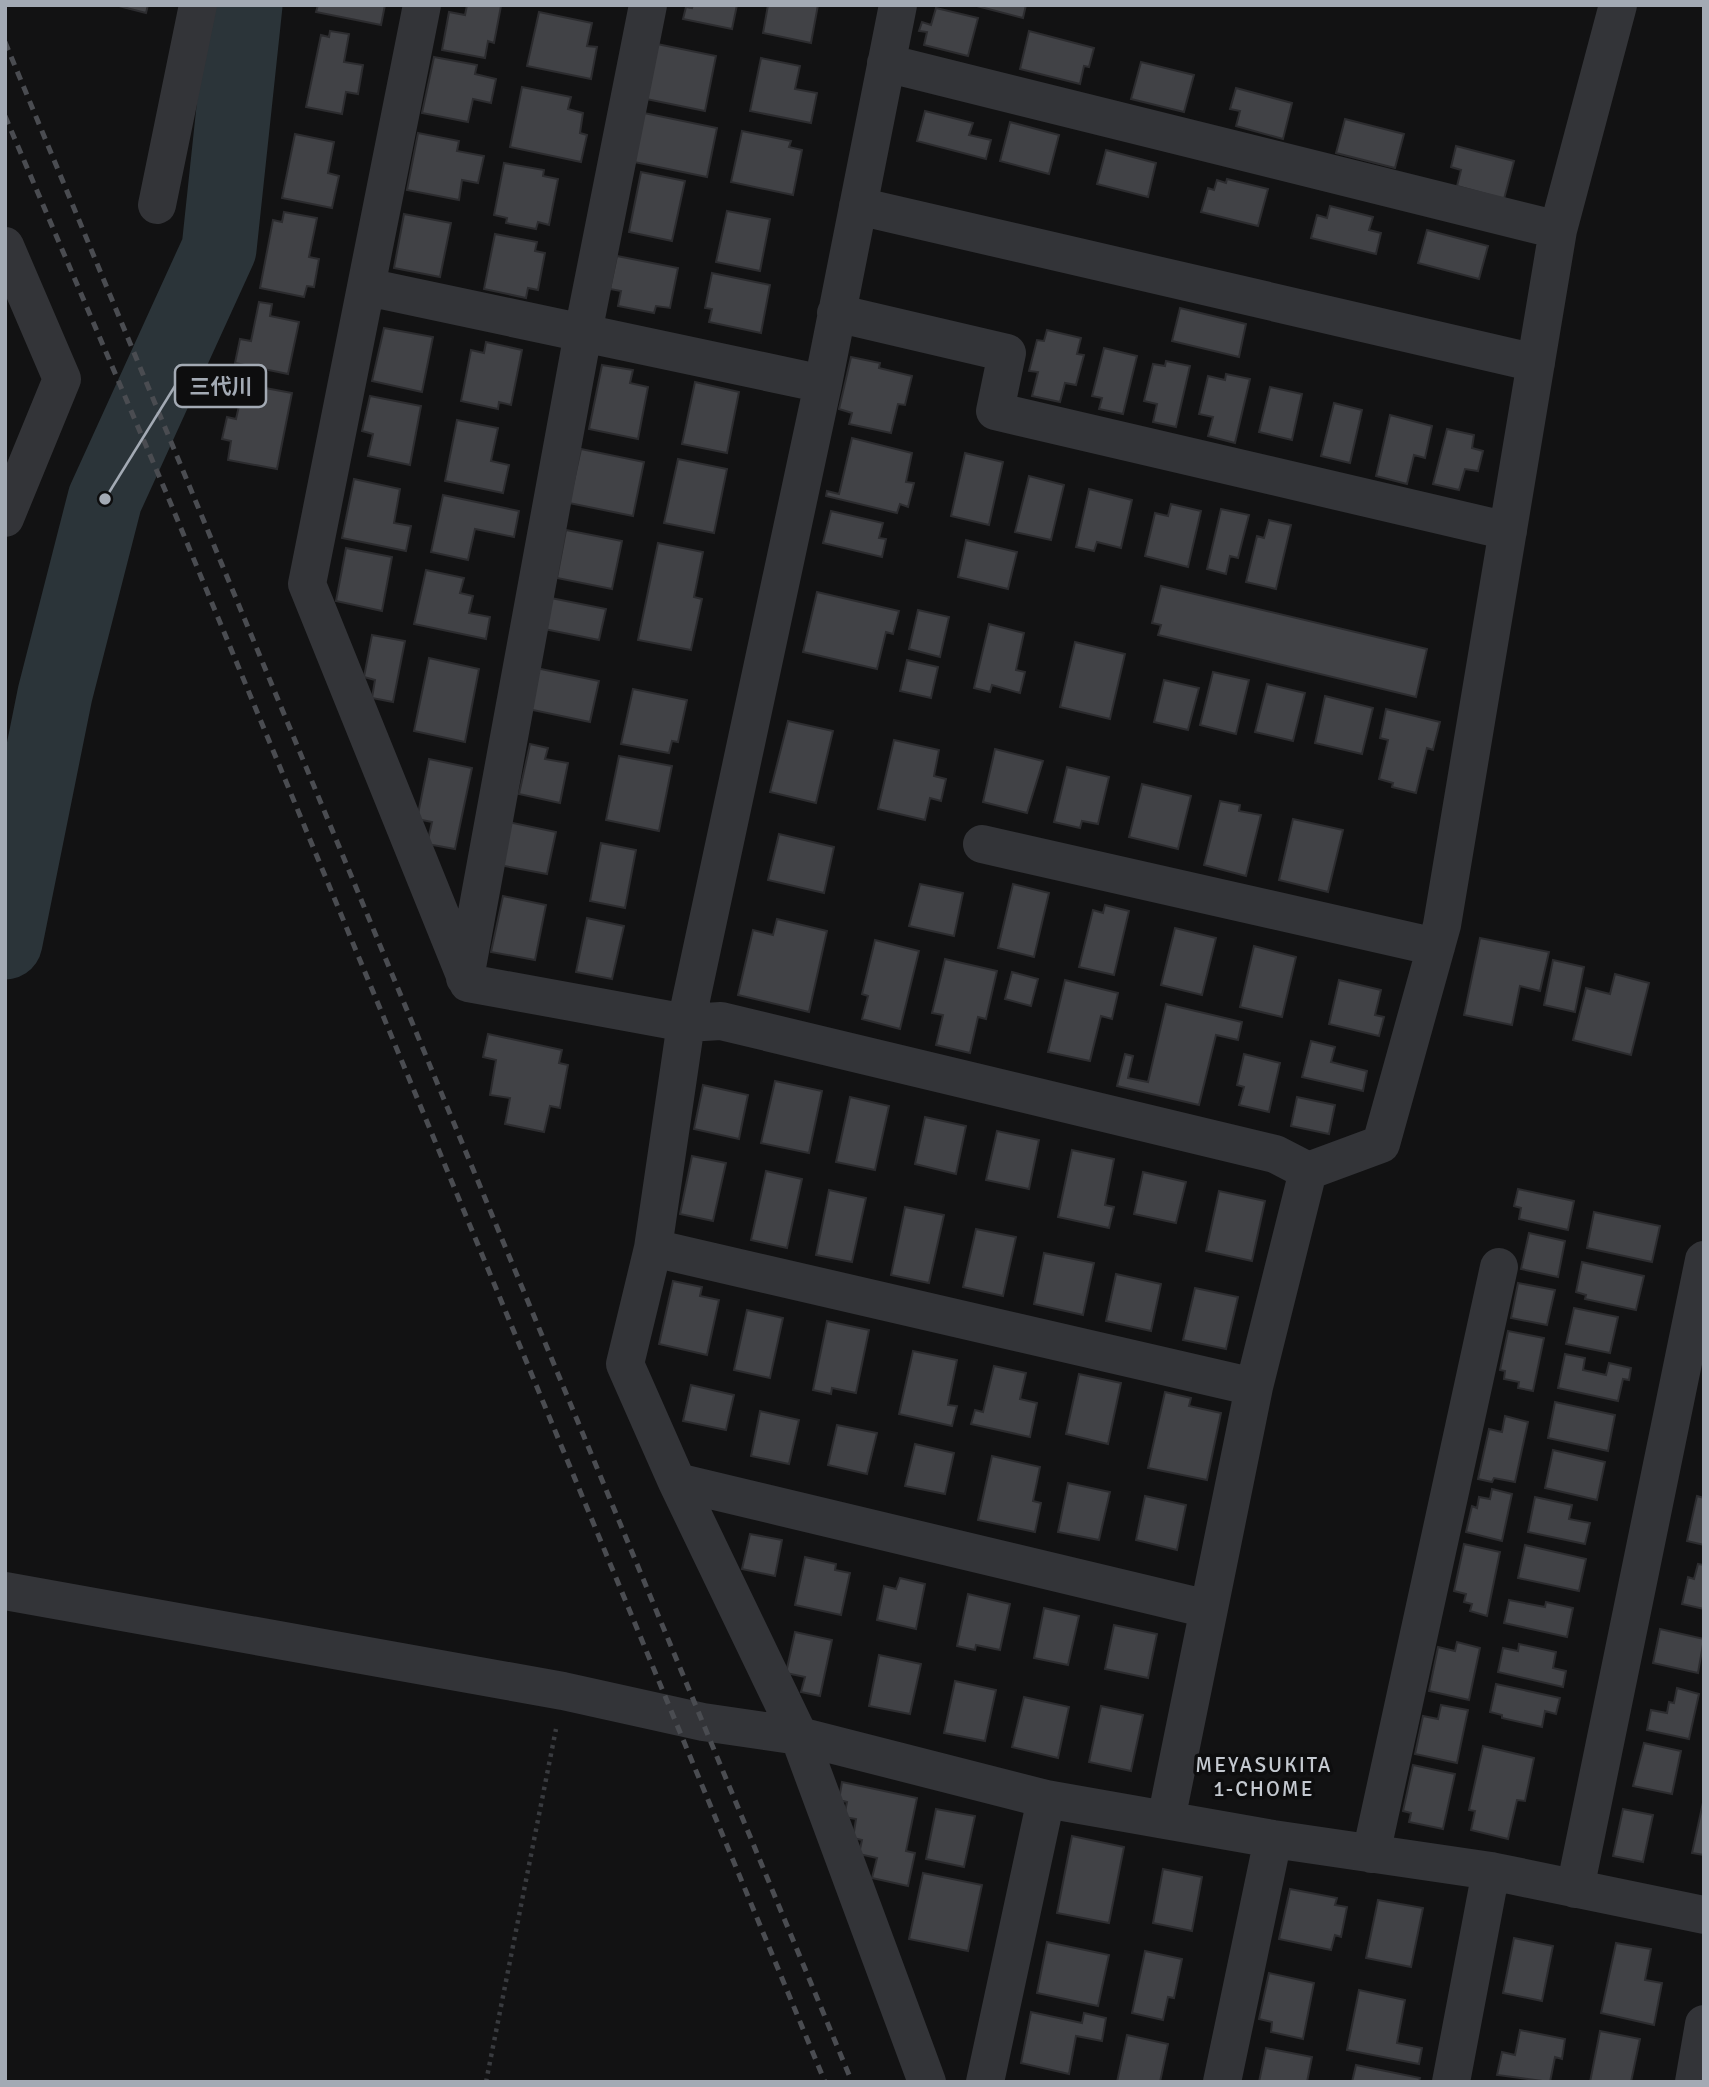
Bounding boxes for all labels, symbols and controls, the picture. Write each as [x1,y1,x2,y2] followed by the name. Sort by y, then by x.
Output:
[175,365,266,407] callout: 三代川
[190,374,253,400] text: 三代川
[1195,1752,1333,1802] district label: MEYASUKITA 1-CHOME

